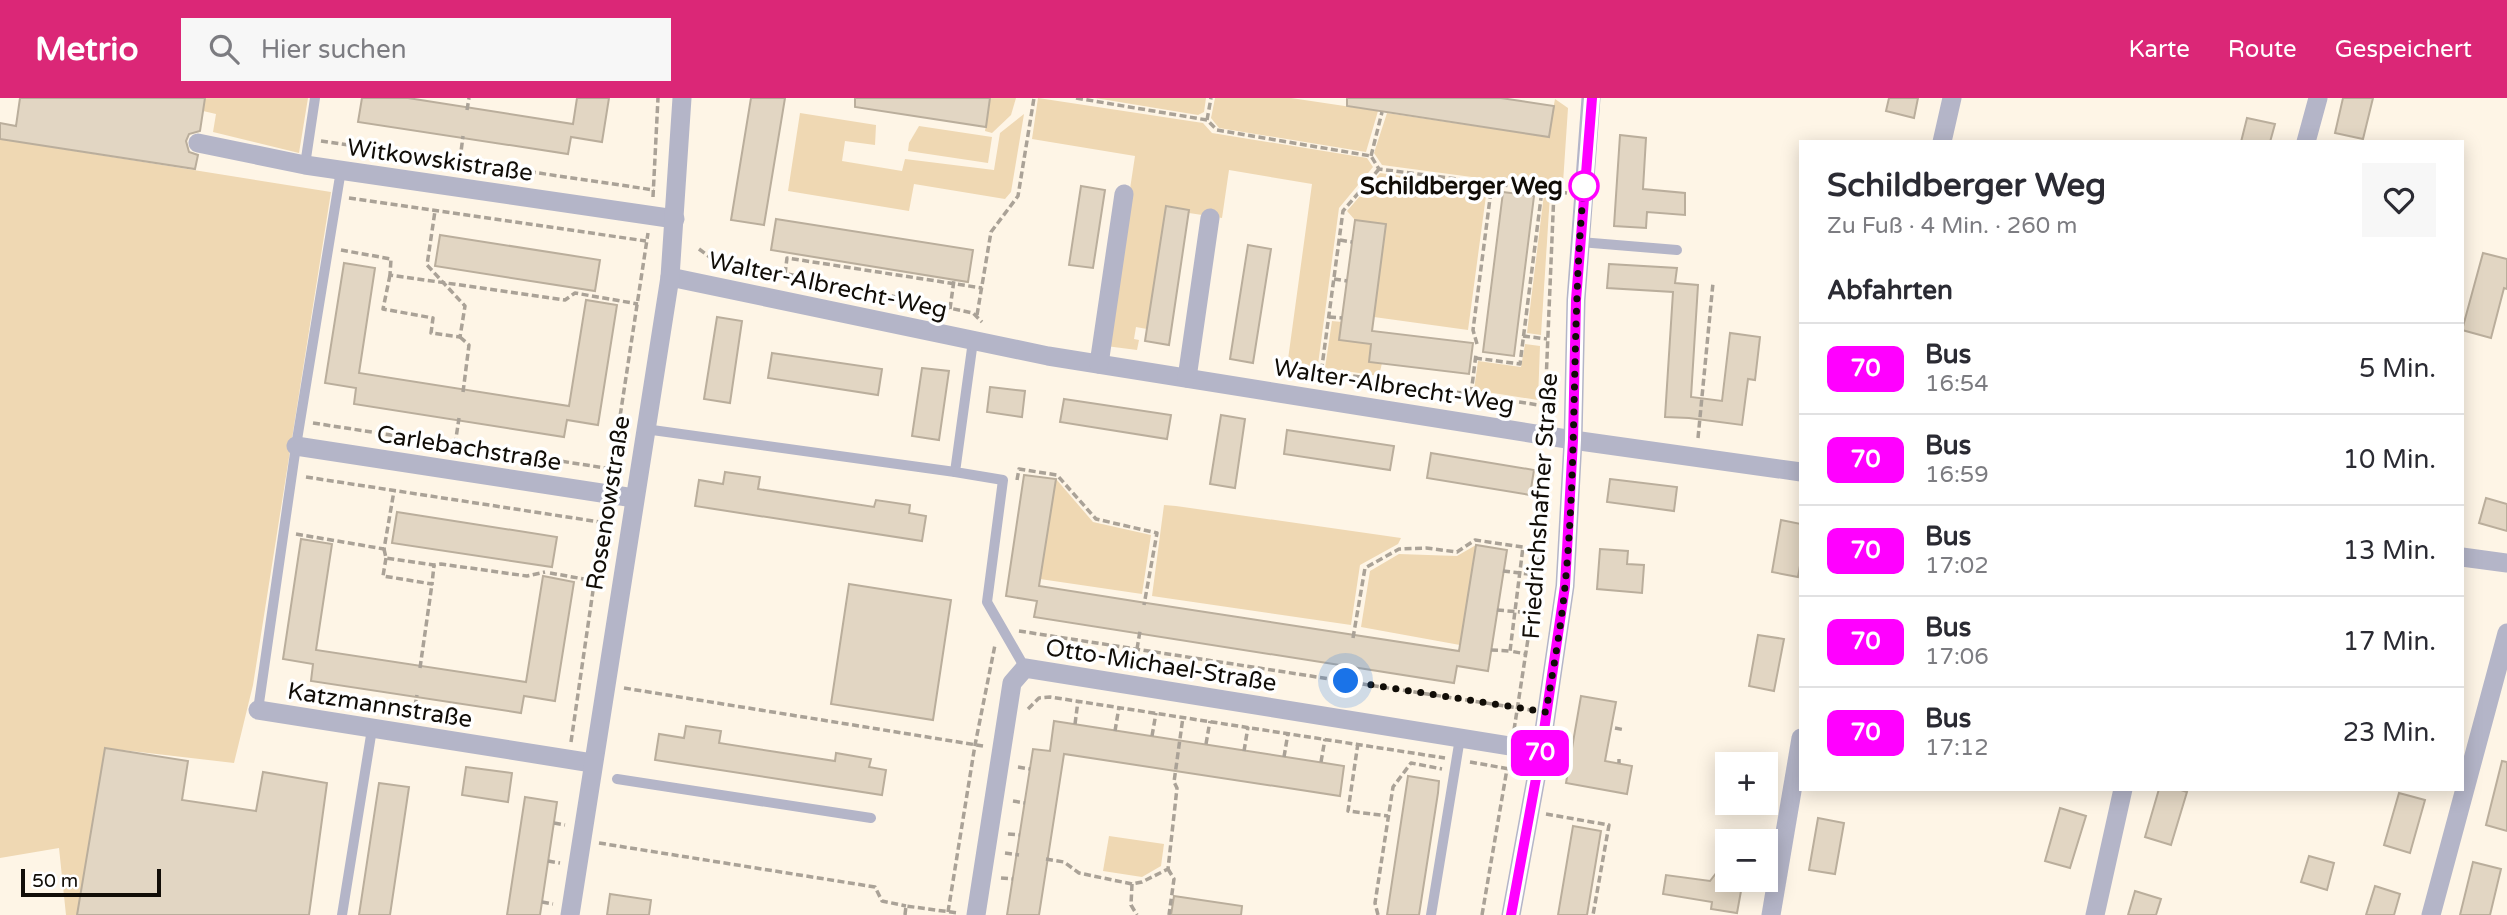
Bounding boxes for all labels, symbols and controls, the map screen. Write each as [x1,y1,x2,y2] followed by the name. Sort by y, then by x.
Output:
[181,18,671,81] search box
[35,30,139,69] text: Metrio
[205,30,243,68] icon: search
[261,34,406,65] text: Hier suchen
[2128,35,2190,64] text: Karte
[2228,35,2297,64] text: Route
[2335,35,2472,64] text: Gespeichert
[345,133,535,188] street label: Witkowskistraße
[2362,163,2436,237] button: heart
[1827,166,2106,205] text: Schildberger Weg
[1569,171,1599,201] marker: Schildberger Weg
[1360,172,1563,201] place label: Schildberger Weg
[1827,212,2077,240] text: Zu Fuß · 4 Min. · 260 m
[706,246,950,325] street label: Walter-Albrecht-Weg
[1827,275,1953,306] text: Abfahrten
[1925,339,1971,370] text: Bus
[1272,353,1516,420] street label: Walter-Albrecht-Weg
[2359,353,2436,384] text: 5 Min.
[1850,354,1881,383] text: 70
[1925,370,1989,398] text: 16:54
[1517,372,1564,640] street label: Friedrichshafner Straße
[580,414,637,592] street label: Rosenowstraße
[375,420,563,477] street label: Carlebachstraße
[1925,430,1971,461] text: Bus
[2343,444,2436,475] text: 10 Min.
[1850,445,1881,474] text: 70
[1925,461,1989,489] text: 16:59
[1925,521,1971,552] text: Bus
[2343,535,2436,566] text: 13 Min.
[1850,536,1881,565] text: 70
[1925,552,1989,580] text: 17:02
[1925,612,1971,643] text: Bus
[2343,626,2436,657] text: 17 Min.
[1850,627,1881,656] text: 70
[1043,633,1279,698] street label: Otto-Michael-Straße
[1925,643,1989,671] text: 17:06
[1328,663,1363,698] your location
[285,677,474,734] street label: Katzmannstraße
[1925,703,1971,734] text: Bus
[2343,717,2436,748] text: 23 Min.
[1850,718,1881,747] text: 70
[1508,730,1572,776] line badge: 70
[1925,734,1989,762] text: 17:12
[1525,738,1555,767] text: 70
[1715,752,1778,892] map controls
[1715,752,1778,815] button: +
[1715,829,1778,892] button: −
[21,866,161,898] scale bar
[32,870,78,892] text: 50 m

